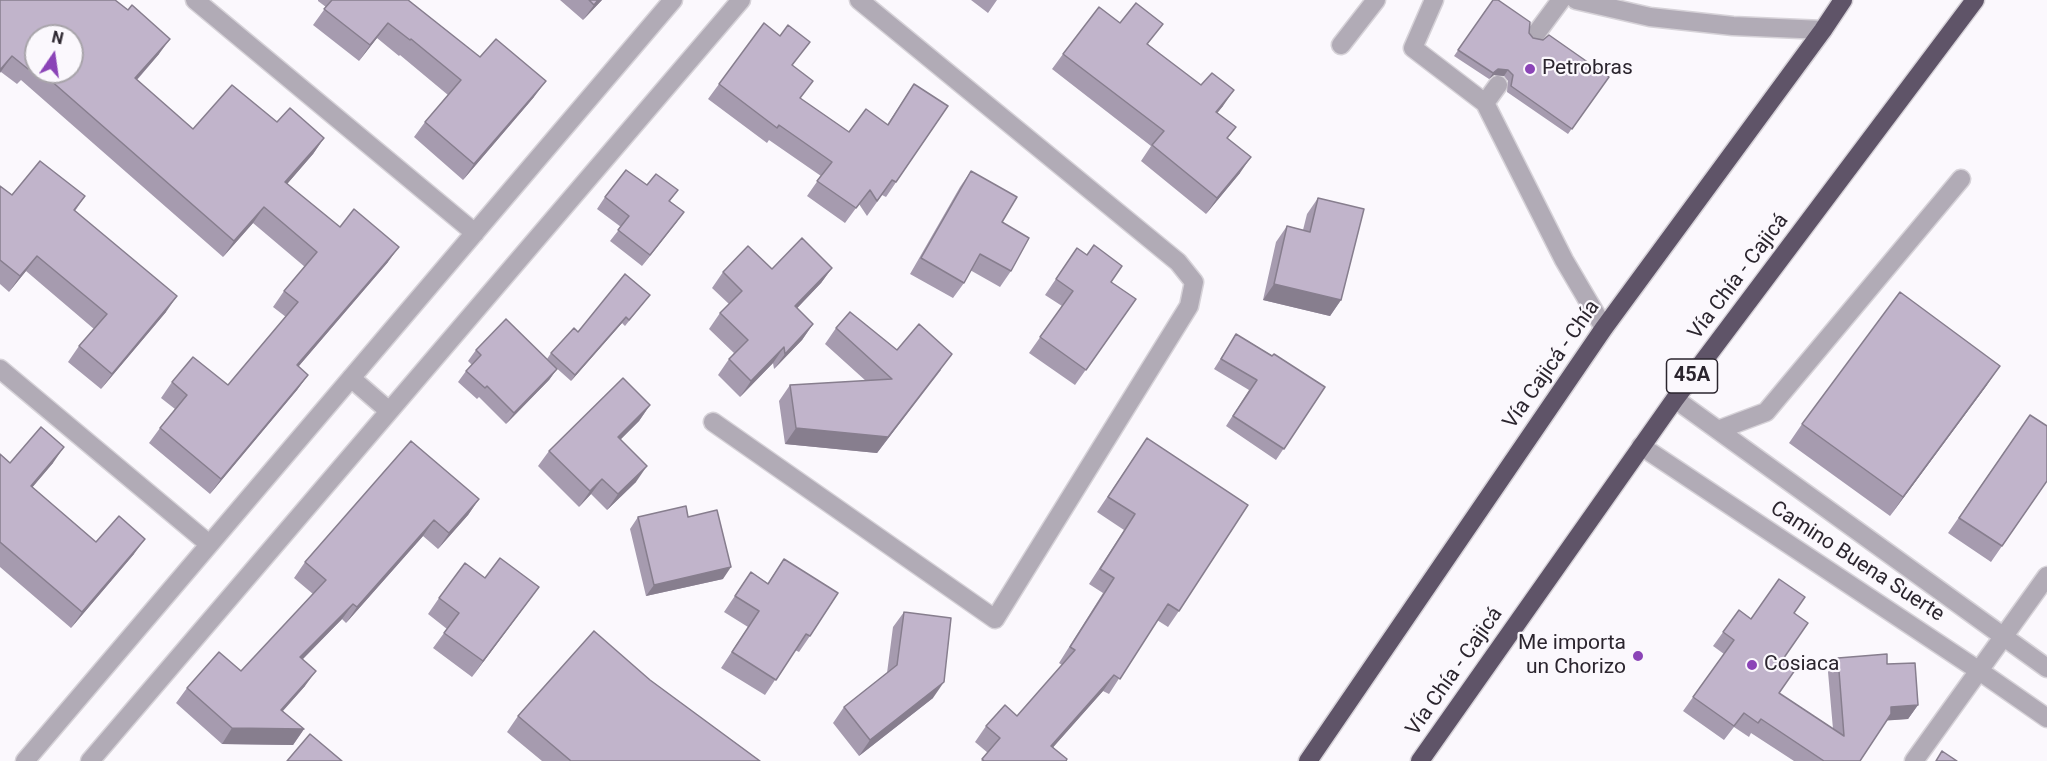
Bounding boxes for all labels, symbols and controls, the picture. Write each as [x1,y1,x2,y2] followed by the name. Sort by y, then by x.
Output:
[24,24,84,84] north arrow
[50,27,65,48] text: N
[1542,56,1633,82] place label: Petrobras
[1523,62,1537,76] marker: Petrobras
[1684,209,1794,345] street label: Vía Chía - Cajicá
[1498,296,1606,434] street label: Vía Cajicá - Chía
[1666,359,1718,393] road number: 45A
[1765,496,1949,628] street label: Camino Buena Suerte
[1401,603,1509,741] street label: Vía Chía - Cajicá
[1518,631,1626,681] place label: Me importa un Chorizo
[1631,649,1645,663] marker: Me importa un Chorizo
[1764,652,1839,678] place label: Cosiaca
[1745,658,1759,672] marker: Cosiaca

